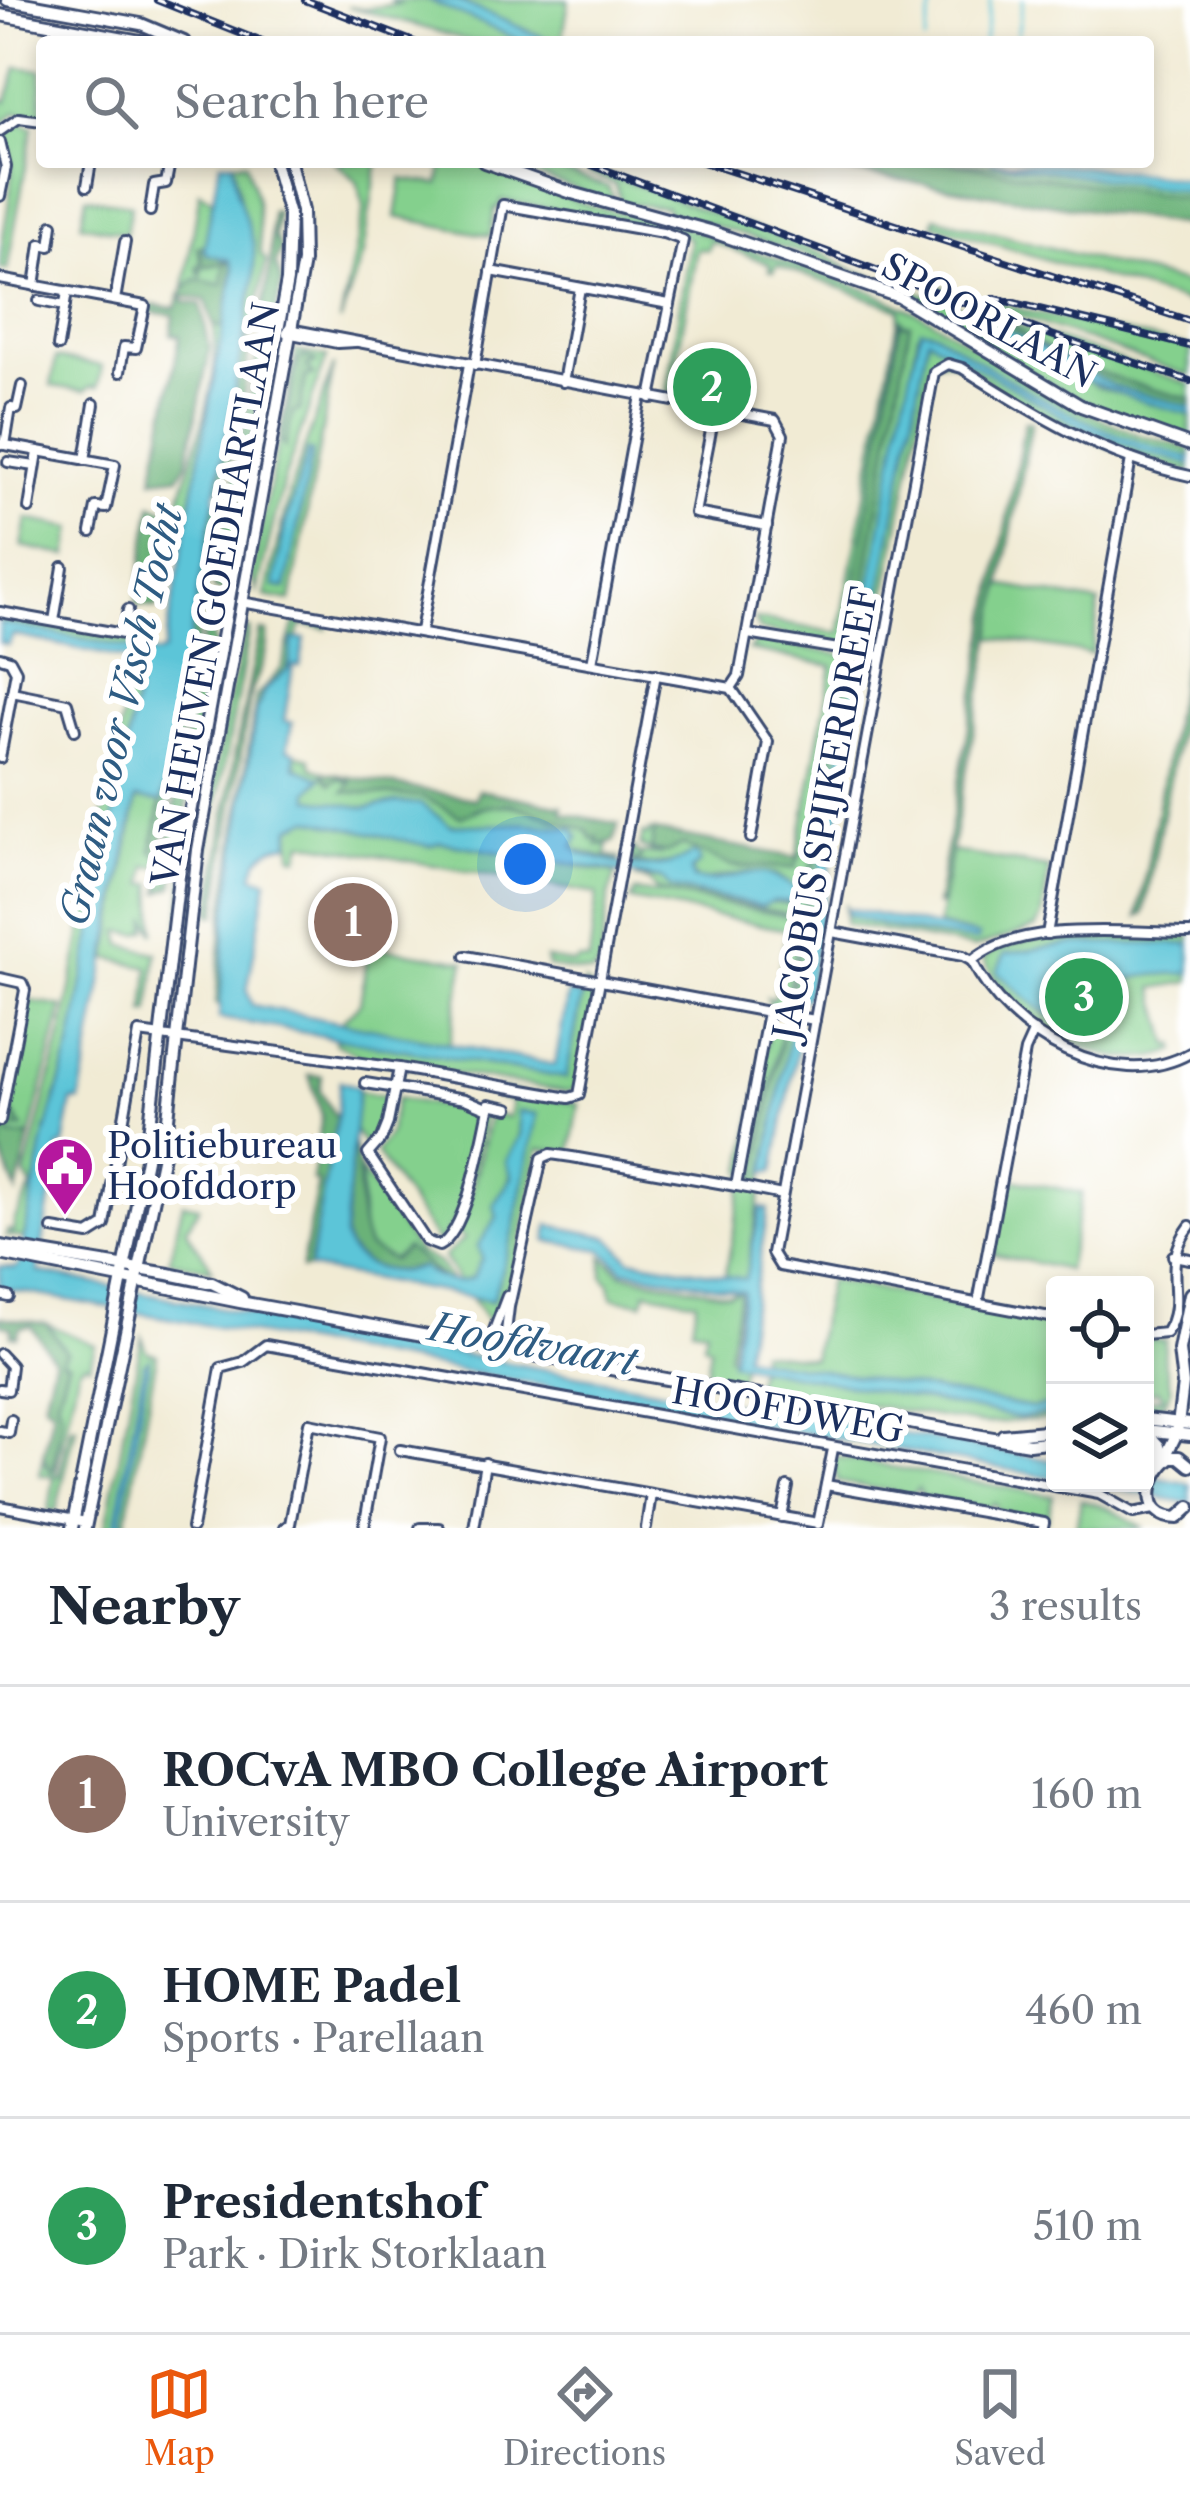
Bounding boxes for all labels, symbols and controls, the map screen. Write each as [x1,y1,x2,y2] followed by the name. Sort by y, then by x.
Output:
[36,36,1154,168] search box
[78,69,144,135] icon: search
[174,74,429,130] text: Search here
[874,243,1104,397] street label: SPOORLAAN
[142,299,288,890] street label: VAN HEUVEN GOEDHARTLAAN
[673,342,751,432] pin: 2
[49,498,193,930] water label: Graan voor Visch Tocht
[763,583,886,1047] street label: JACOBUS SPIJKERDREEF
[495,834,555,894] your location
[314,877,392,967] pin: 1
[1045,952,1123,1042] pin: 3
[107,1123,337,1208] place label: Politiebureau Hoofddorp
[34,1135,96,1217] public building icon: Politiebureau Hoofddorp
[1046,1276,1154,1492] map controls
[1046,1276,1154,1384] button: locate
[423,1302,642,1386] water label: Hoofdvaart
[669,1368,907,1452] street label: HOOFDWEG
[1046,1384,1154,1492] button: layers
[48,1575,240,1637] text: Nearby
[989,1582,1142,1630] text: 3 results
[162,1742,828,1798] text: ROCvA MBO College Airport
[78,1770,96,1818] text: 1
[1031,1770,1142,1818] text: 160 m
[162,1798,350,1846] text: University
[162,1958,461,2014] text: HOME Padel
[75,1986,99,2034] text: 2
[1025,1986,1142,2034] text: 460 m
[162,2014,484,2062] text: Sports · Parellaan
[162,2174,483,2230] text: Presidentshof
[76,2202,98,2250] text: 3
[1033,2202,1142,2250] text: 510 m
[162,2230,547,2278] text: Park · Dirk Storklaan
[144,2361,215,2474] tab: Map
[503,2361,666,2474] tab: Directions
[954,2361,1046,2474] tab: Saved

